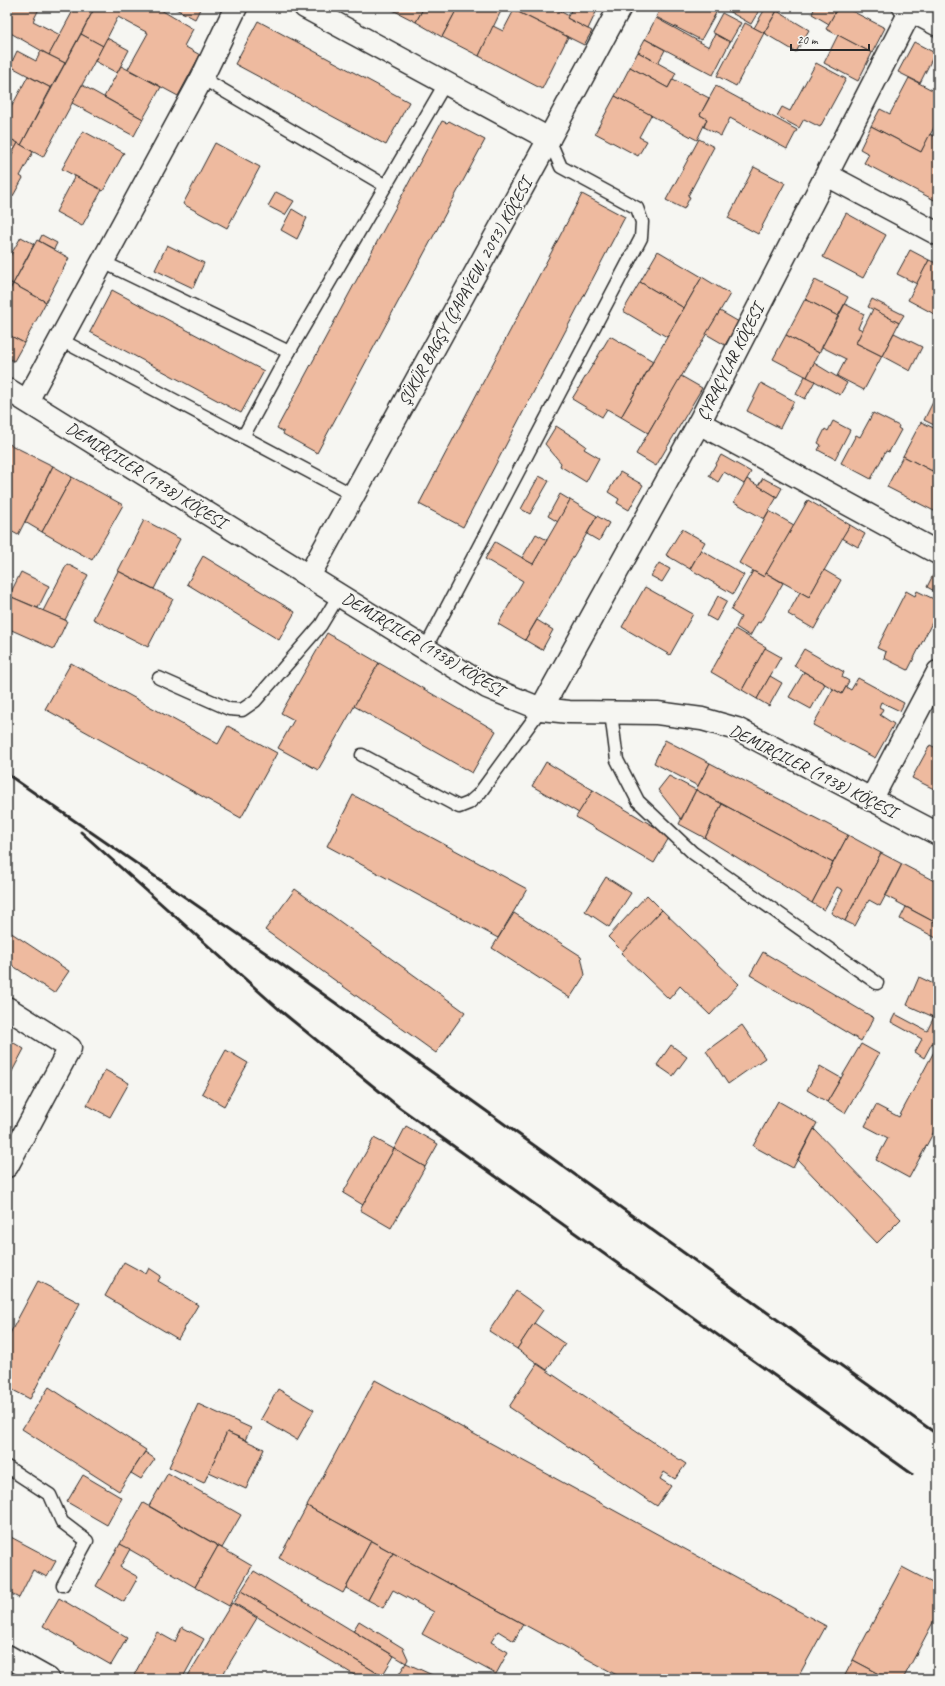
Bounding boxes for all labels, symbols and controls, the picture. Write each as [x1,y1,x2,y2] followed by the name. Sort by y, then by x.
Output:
[791,26,869,52] scale bar
[797,32,819,48] text: 20 m
[393,170,539,410] street label: ŞÜKÜR BAGŞY (ÇAPAÝEW, 2093) KÖÇESI
[692,297,771,424] street label: ÇYRAÇYLAR KÖÇESI
[62,417,233,536] street label: DEMIRÇILER (1938) KÖÇESI
[338,587,511,704] street label: DEMIRÇILER (1938) KÖÇESI
[725,720,904,825] street label: DEMIRÇILER (1938) KÖÇESI

